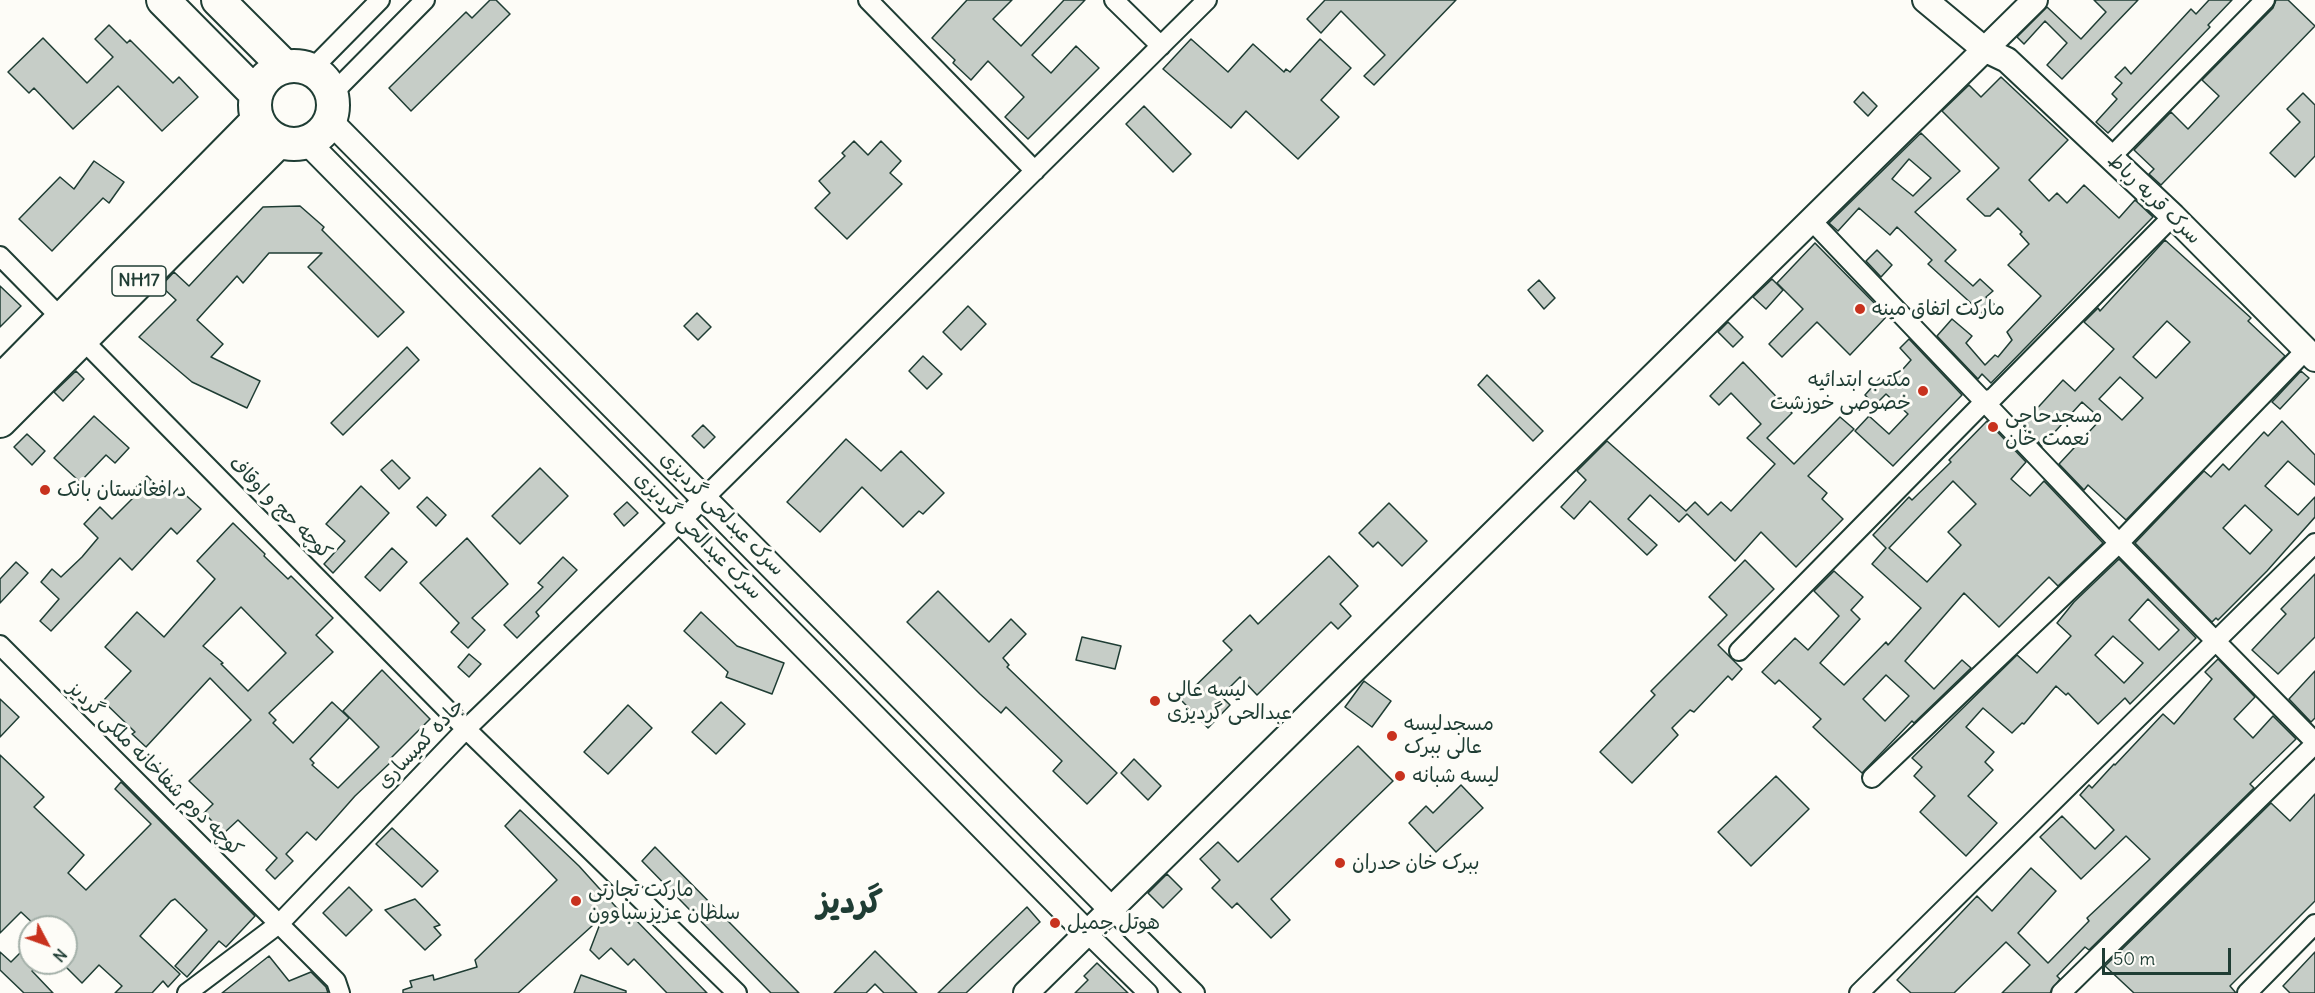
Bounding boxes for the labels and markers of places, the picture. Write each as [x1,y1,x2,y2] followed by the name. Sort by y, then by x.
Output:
[1872,297,2005,321] place label: مارکت اتفاق مینه
[1853,302,1867,316] marker: مارکت اتفاق مینه
[1770,368,1911,415] place label: مکتب ابتدائیه خصوصی خوزشت
[1916,384,1930,398] marker: مکتب ابتدائیه خصوصی خوزشت
[2005,404,2102,451] place label: مسجدحاجی نعمت خان
[1986,420,2000,434] marker: مسجدحاجی نعمت خان
[57,478,186,502] place label: د افغانستان بانک
[38,483,52,497] marker: د افغانستان بانک
[1167,678,1292,725] place label: لیسه عالی عبدالحی گردیزی
[1148,694,1162,708] marker: لیسه عالی عبدالحی گردیزی
[1404,712,1494,759] place label: مسجدلیسه عالی ببرک
[1385,729,1399,743] marker: مسجدلیسه عالی ببرک
[1412,764,1499,788] place label: لیسه شبانه
[1393,769,1407,783] marker: لیسه شبانه
[1352,851,1479,875] place label: ببرک خان حدران
[1333,856,1347,870] marker: ببرک خان حدران
[588,878,740,925] place label: مارکت تجارتی سلطان عزیزسباوون
[569,894,583,908] marker: مارکت تجارتی سلطان عزیزسباوون
[1067,911,1160,935] place label: هوتل جمیل
[1048,916,1062,930] marker: هوتل جمیل

